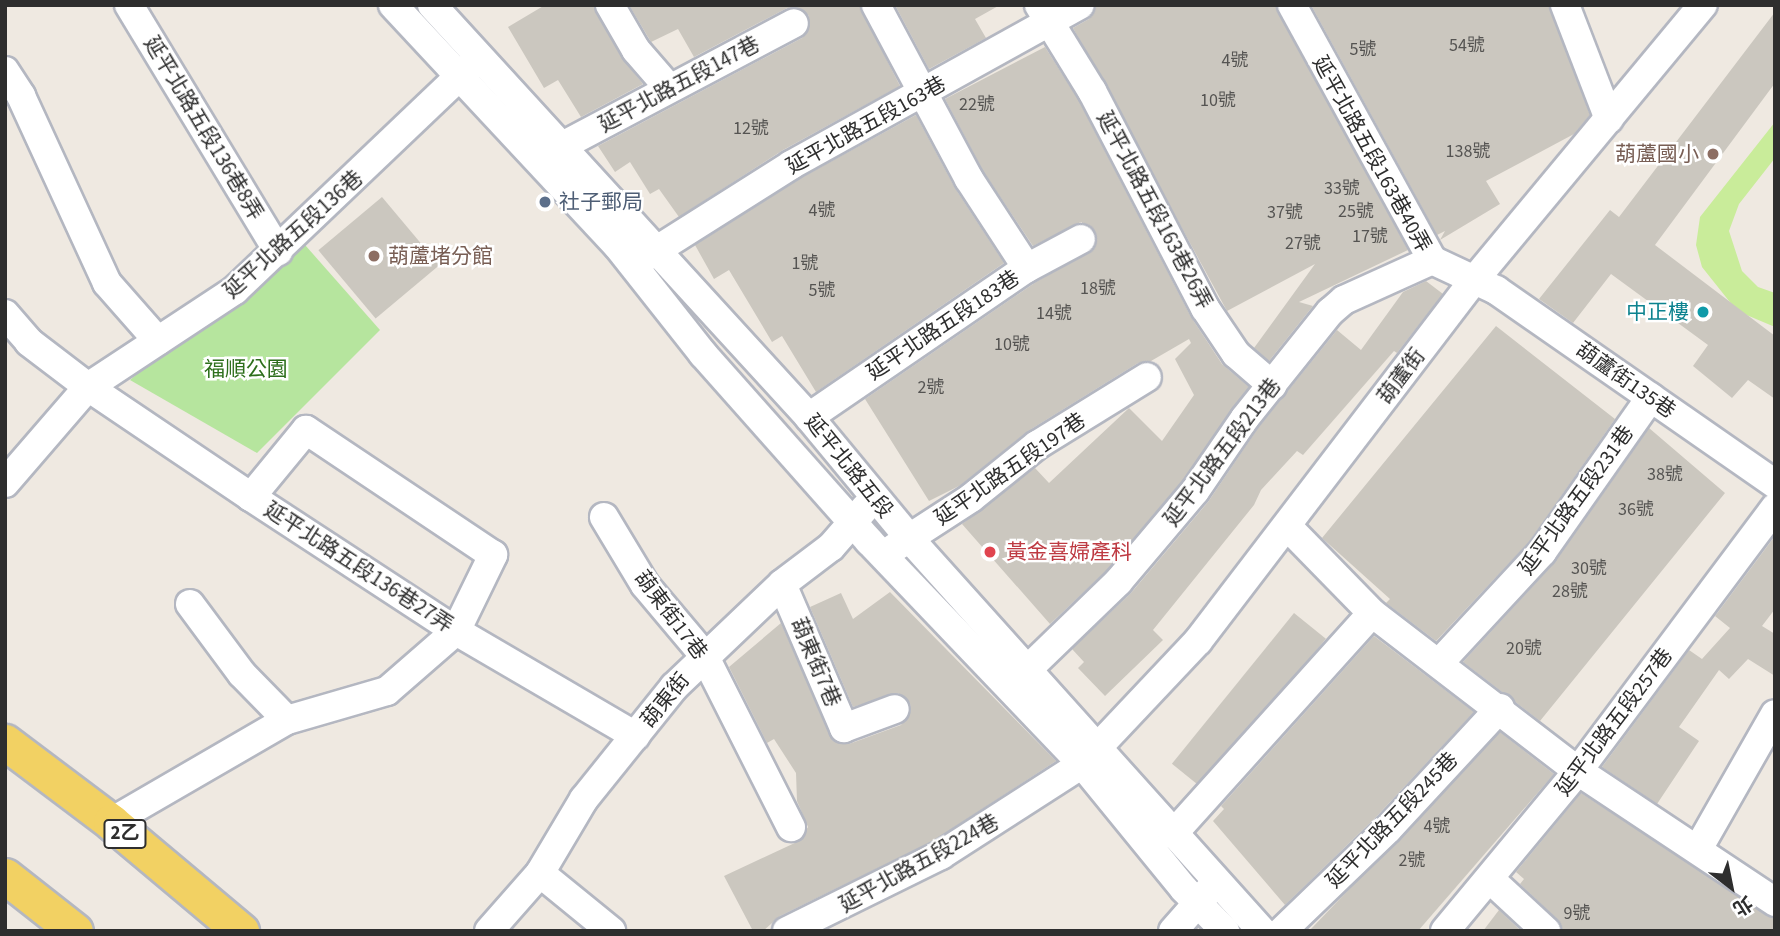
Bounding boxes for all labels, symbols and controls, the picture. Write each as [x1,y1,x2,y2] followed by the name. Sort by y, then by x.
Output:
[594,31,764,137] street label: 延平北路五段147巷
[139,32,269,224] street label: 延平北路五段136巷8弄
[1449,35,1485,57] house number: 54號
[1350,39,1376,61] house number: 5號
[1222,50,1248,72] house number: 4號
[1308,52,1436,256] street label: 延平北路五段163巷40弄
[782,71,950,179] street label: 延平北路五段163巷
[1200,90,1236,112] house number: 10號
[959,94,995,116] house number: 22號
[1092,107,1218,313] street label: 延平北路五段163巷26弄
[733,118,769,140] house number: 12號
[1446,141,1490,163] house number: 138號
[1615,141,1699,167] place label: 葫蘆國小
[1705,146,1721,162] marker: 葫蘆國小
[218,165,368,303] street label: 延平北路五段136巷
[1324,178,1360,200] house number: 33號
[559,189,643,215] place label: 社子郵局
[537,194,553,210] marker: 社子郵局
[809,200,835,222] house number: 4號
[1338,201,1374,223] house number: 25號
[1267,202,1303,224] house number: 37號
[1352,226,1388,248] house number: 17號
[1285,233,1321,255] house number: 27號
[388,243,493,269] place label: 葫蘆堵分館
[366,248,382,264] marker: 葫蘆堵分館
[792,253,818,275] house number: 1號
[862,265,1024,385] street label: 延平北路五段183巷
[1080,278,1116,300] house number: 18號
[809,280,835,302] house number: 5號
[1626,299,1689,325] place label: 中正樓
[1036,303,1072,325] house number: 14號
[1695,304,1711,320] marker: 中正樓
[994,334,1030,356] house number: 10號
[1572,337,1680,423] street label: 葫蘆街135巷
[1372,343,1430,409] street label: 葫蘆街
[204,356,288,382] park label: 福順公園
[1158,373,1286,531] street label: 延平北路五段213巷
[918,377,944,399] house number: 2號
[930,408,1090,530] street label: 延平北路五段197巷
[800,409,898,523] street label: 延平北路五段
[1513,420,1639,580] street label: 延平北路五段231巷
[1647,464,1683,486] house number: 38號
[260,496,458,638] street label: 延平北路五段136巷27弄
[1618,499,1654,521] house number: 36號
[1006,539,1132,565] place label: 黃金喜婦產科
[980,542,1000,562] marker: 黃金喜婦產科
[1571,558,1607,580] house number: 30號
[629,566,713,664] street label: 葫東街17巷
[1552,581,1588,603] house number: 28號
[786,614,846,710] street label: 葫東街7巷
[1506,638,1542,660] house number: 20號
[1550,643,1678,801] street label: 延平北路五段257巷
[635,668,695,732] street label: 葫東街
[1321,747,1463,893] street label: 延平北路五段245巷
[835,809,1003,917] street label: 延平北路五段224巷
[1424,816,1450,838] house number: 4號
[102,818,148,849] road number: 2乙
[1399,850,1425,872] house number: 2號
[1696,852,1766,922] north arrow
[1727,889,1758,922] text: 北
[1564,903,1590,925] house number: 9號

